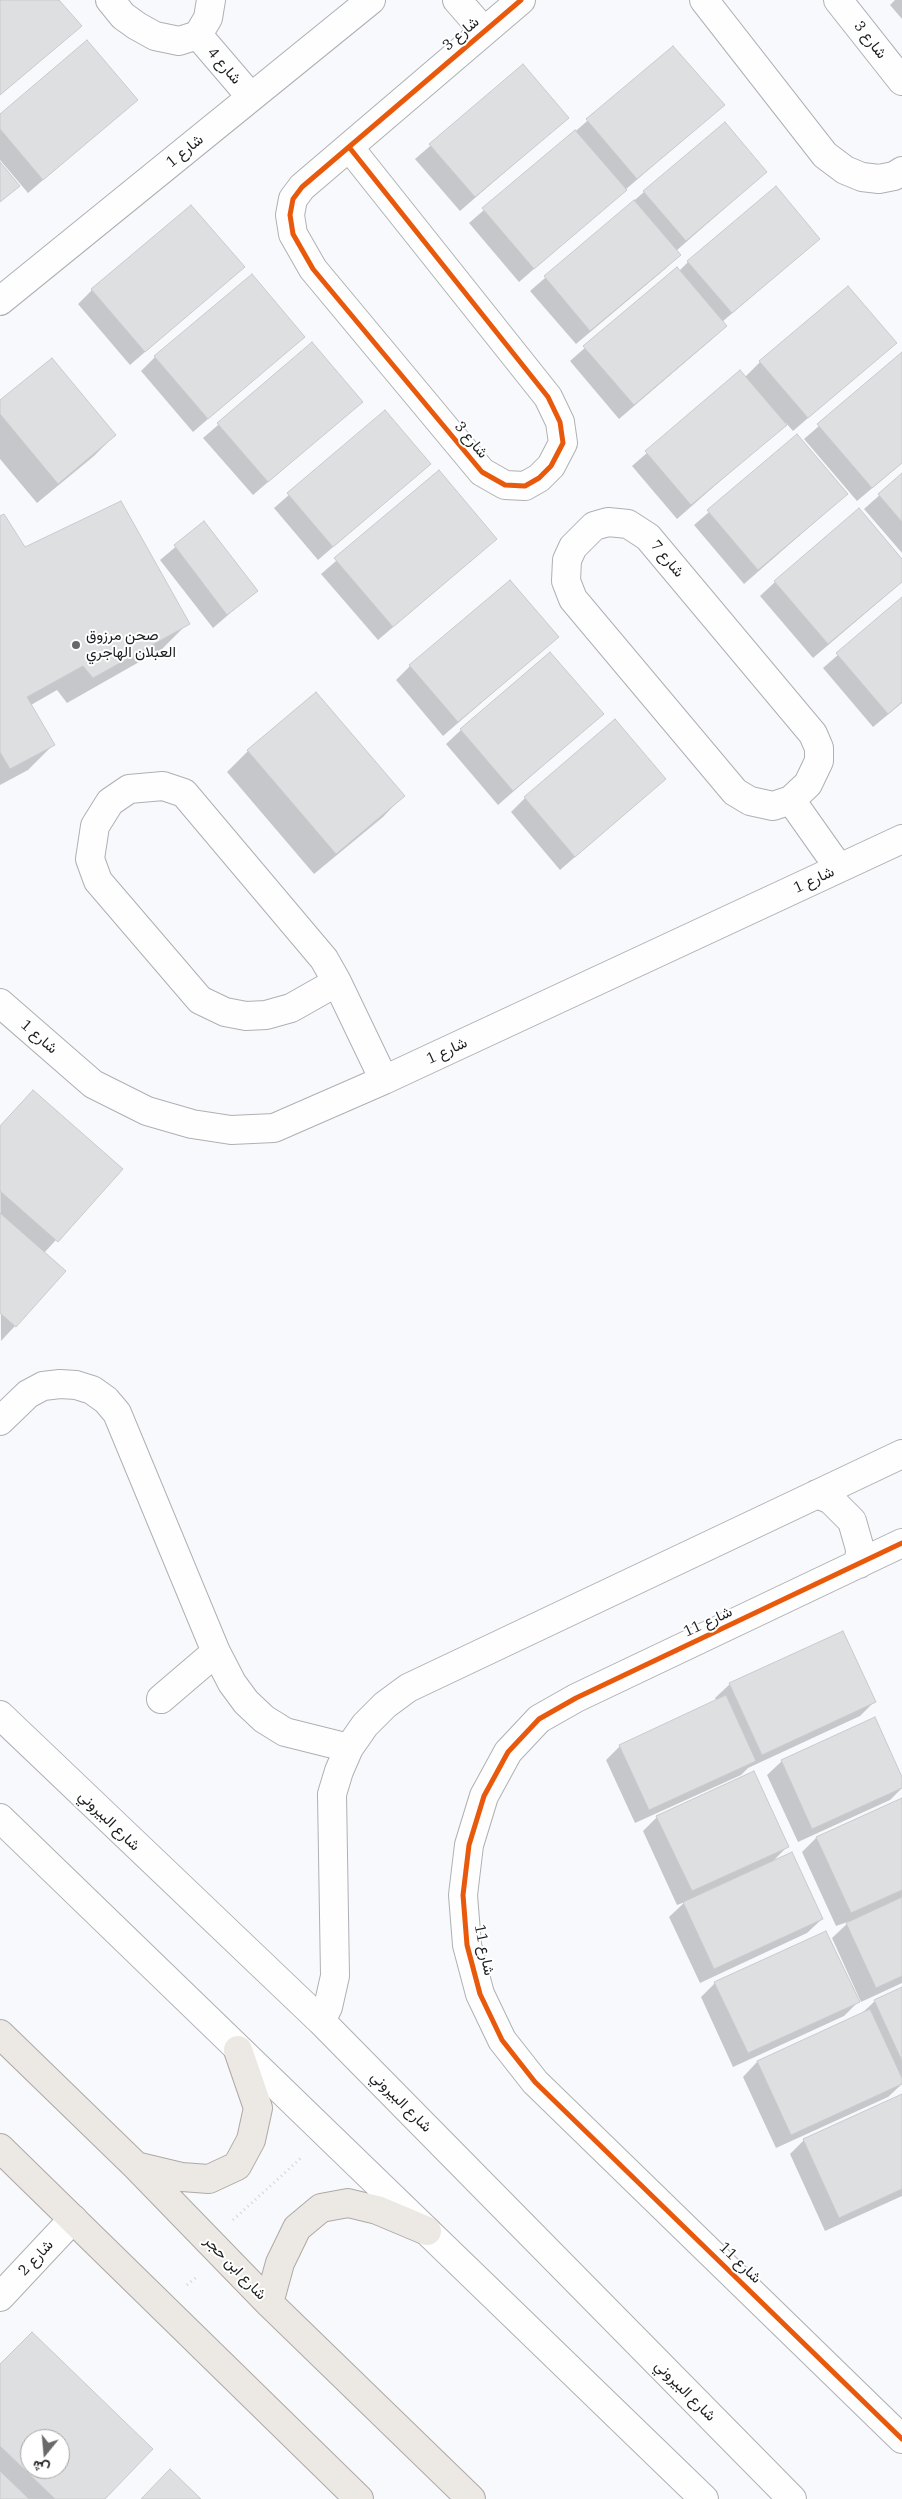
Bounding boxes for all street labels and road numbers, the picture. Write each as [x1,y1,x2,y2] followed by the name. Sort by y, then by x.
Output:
[439,13,483,55] street label: شارع 3
[850,18,890,62] street label: شارع 3
[203,44,245,88] street label: شارع 4
[163,131,207,171] street label: شارع 1
[450,418,492,462] street label: شارع 3
[646,537,688,581] street label: شارع 7
[791,863,837,897] street label: شارع 1
[17,1016,61,1058] street label: شارع 1
[424,1034,470,1068] street label: شارع 1
[681,1603,735,1641] street label: شارع 11
[74,1787,144,1855] street label: شارع البيروني
[470,1923,498,1977] street label: شارع 11
[367,2068,435,2136] street label: شارع البيروني
[200,2232,270,2304] street label: شارع ابن حجر
[15,2236,57,2280] street label: شارع 2
[715,2239,765,2287] street label: شارع 11
[651,2357,719,2425] street label: شارع البيروني

